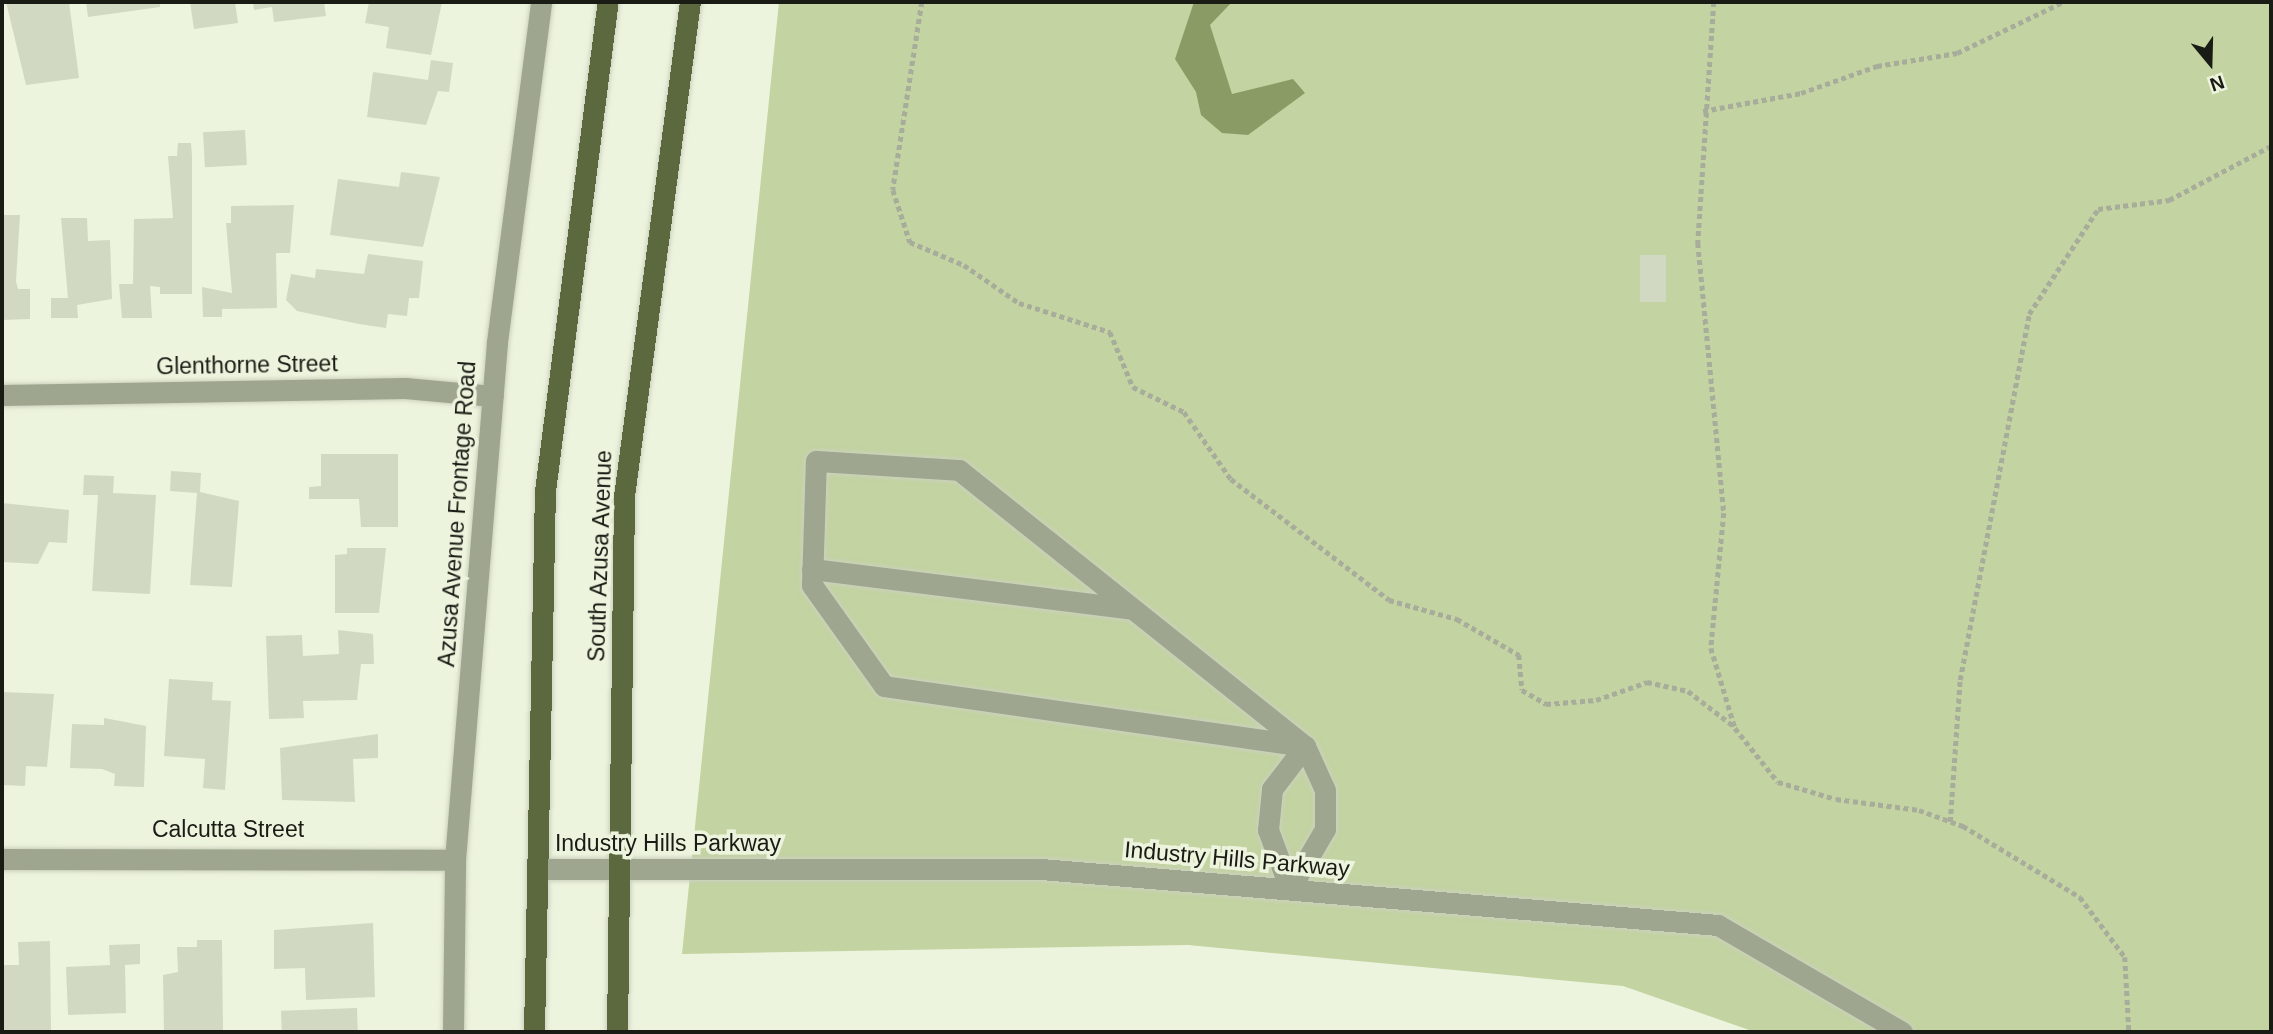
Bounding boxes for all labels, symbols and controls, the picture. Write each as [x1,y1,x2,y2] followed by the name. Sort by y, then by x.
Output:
[2175,28,2245,98] north arrow
[2207,71,2227,95] text: N
[156,350,338,380] street label: Glenthorne Street
[433,360,481,668] street label: Azusa Avenue Frontage Road
[582,448,618,664] street label: South Azusa Avenue
[152,815,304,843] street label: Calcutta Street
[555,829,781,857] street label: Industry Hills Parkway
[1123,835,1351,883] street label: Industry Hills Parkway

